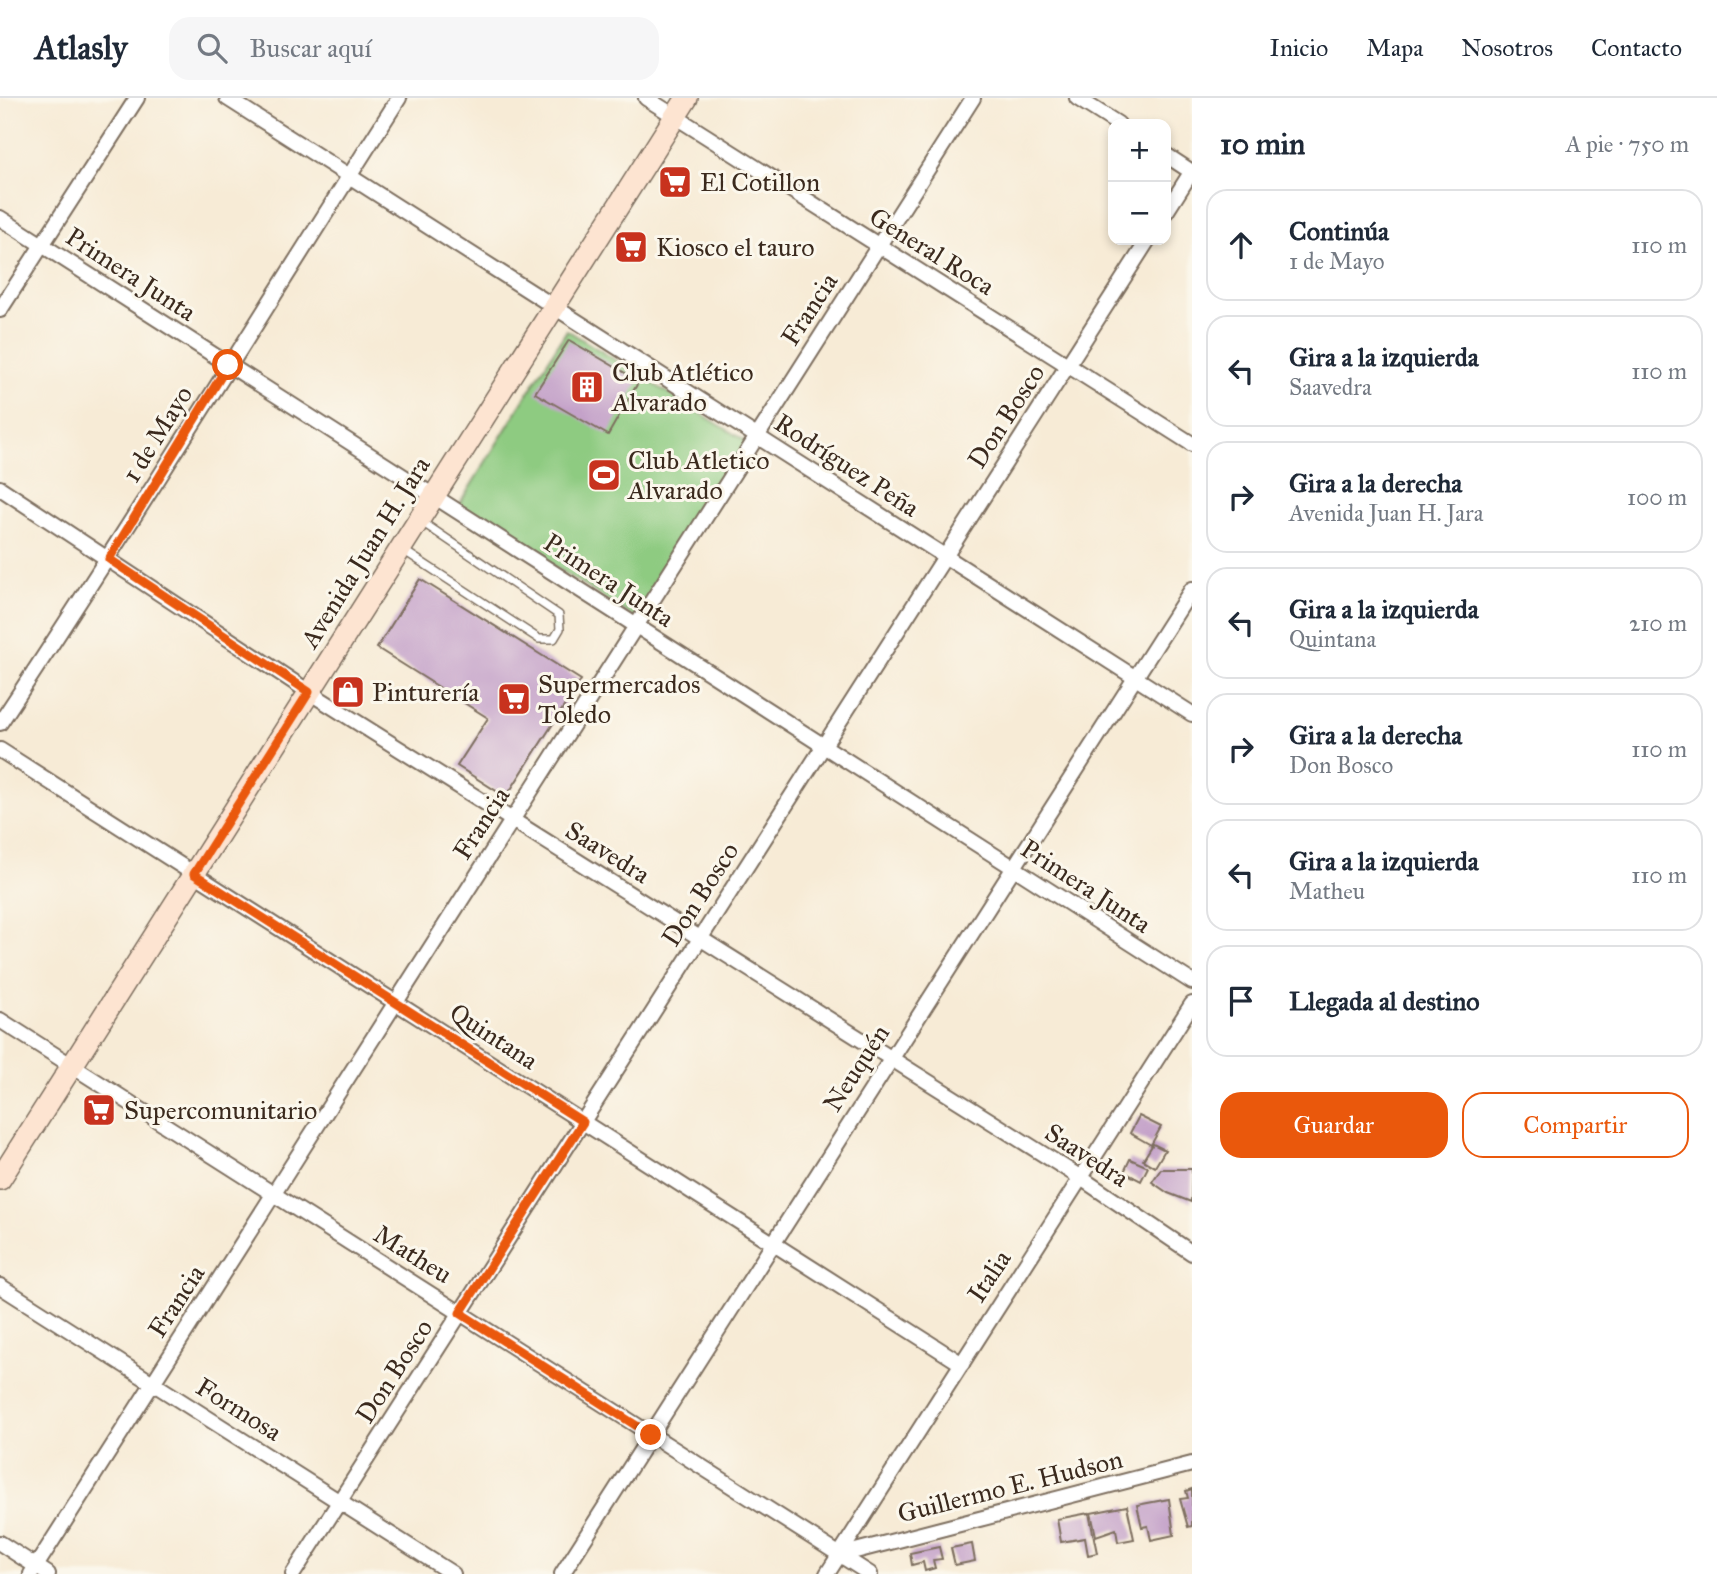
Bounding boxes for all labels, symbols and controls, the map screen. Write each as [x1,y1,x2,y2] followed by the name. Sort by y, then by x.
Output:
[169,17,659,80] search box
[35,28,127,68] text: Atlasly
[193,29,231,67] icon: search
[249,32,372,64] text: Buscar aquí
[1270,33,1328,63] text: Inicio
[1366,33,1423,63] text: Mapa
[1461,33,1553,63] text: Nosotros
[1591,33,1682,63] text: Contacto
[1108,119,1171,245] map controls
[1108,119,1171,182] button: +
[1220,126,1305,162] text: 10 min
[1566,130,1689,158] text: A pie · 750 m
[656,163,694,201] supermarket icon: El Cotillon
[700,166,820,198] place label: El Cotillon
[1108,182,1171,245] button: −
[864,200,1000,302] street label: General Roca
[1289,215,1389,247] text: Continúa
[60,220,202,328] street label: Primera Junta
[1222,226,1260,264] icon: ahead
[612,228,650,266] supermarket icon: Kiosco el tauro
[656,231,815,263] place label: Kiosco el tauro
[1631,231,1687,259] text: 110 m
[1289,247,1385,275] text: 1 de Mayo
[774,267,844,351] street label: Francia
[1289,341,1479,373] text: Gira a la izquierda
[212,349,243,380] route start
[1222,352,1260,390] icon: left
[611,356,753,418] place label: Club Atlético Alvarado
[1631,357,1687,385] text: 110 m
[961,358,1051,474] street label: Don Bosco
[568,368,606,406] building icon: Club Atlético Alvarado
[1289,373,1372,401] text: Saavedra
[115,380,199,488] street label: 1 de Mayo
[769,406,925,524] street label: Rodríguez Peña
[627,444,769,506] place label: Club Atletico Alvarado
[293,450,437,655] street label: Avenida Juan H. Jara
[585,456,623,494] sports icon: Club Atletico Alvarado
[1289,467,1462,499] text: Gira a la derecha
[1222,478,1260,516] icon: right
[1627,483,1687,511] text: 100 m
[1289,499,1483,527] text: Avenida Juan H. Jara
[538,526,680,634] street label: Primera Junta
[1289,593,1479,625] text: Gira a la izquierda
[1222,604,1260,642] icon: left
[1629,609,1687,637] text: 210 m
[1289,625,1376,653] text: Quintana
[538,668,700,730] place label: Supermercados Toledo
[329,673,367,711] shop icon: Pinturería
[372,676,479,708] place label: Pinturería
[495,680,533,718] supermarket icon: Supermercados Toledo
[1289,719,1462,751] text: Gira a la derecha
[1222,730,1260,768] icon: right
[1631,735,1687,763] text: 110 m
[1289,751,1393,779] text: Don Bosco
[446,781,516,865] street label: Francia
[560,814,656,890] street label: Saavedra
[1015,832,1157,940] street label: Primera Junta
[655,836,745,952] street label: Don Bosco
[1289,845,1479,877] text: Gira a la izquierda
[1222,856,1260,894] icon: left
[1631,861,1687,889] text: 110 m
[1289,877,1365,905] text: Matheu
[1222,982,1260,1020] icon: arrive
[1289,985,1480,1017] text: Llegada al destino
[444,996,544,1076] street label: Quintana
[816,1018,896,1118] street label: Neuquén
[80,1091,118,1129] supermarket icon: Supercomunitario
[1220,1092,1448,1158] button: Guardar
[1462,1092,1689,1158] button: Compartir
[124,1094,317,1126] place label: Supercomunitario
[1039,1116,1135,1194] street label: Saavedra
[368,1218,458,1290] street label: Matheu
[960,1244,1018,1308] street label: Italia
[141,1259,211,1343] street label: Francia
[349,1313,439,1429] street label: Don Bosco
[190,1370,288,1448] street label: Formosa
[635,1419,666,1450] route end
[894,1443,1126,1529] street label: Guillermo E. Hudson

